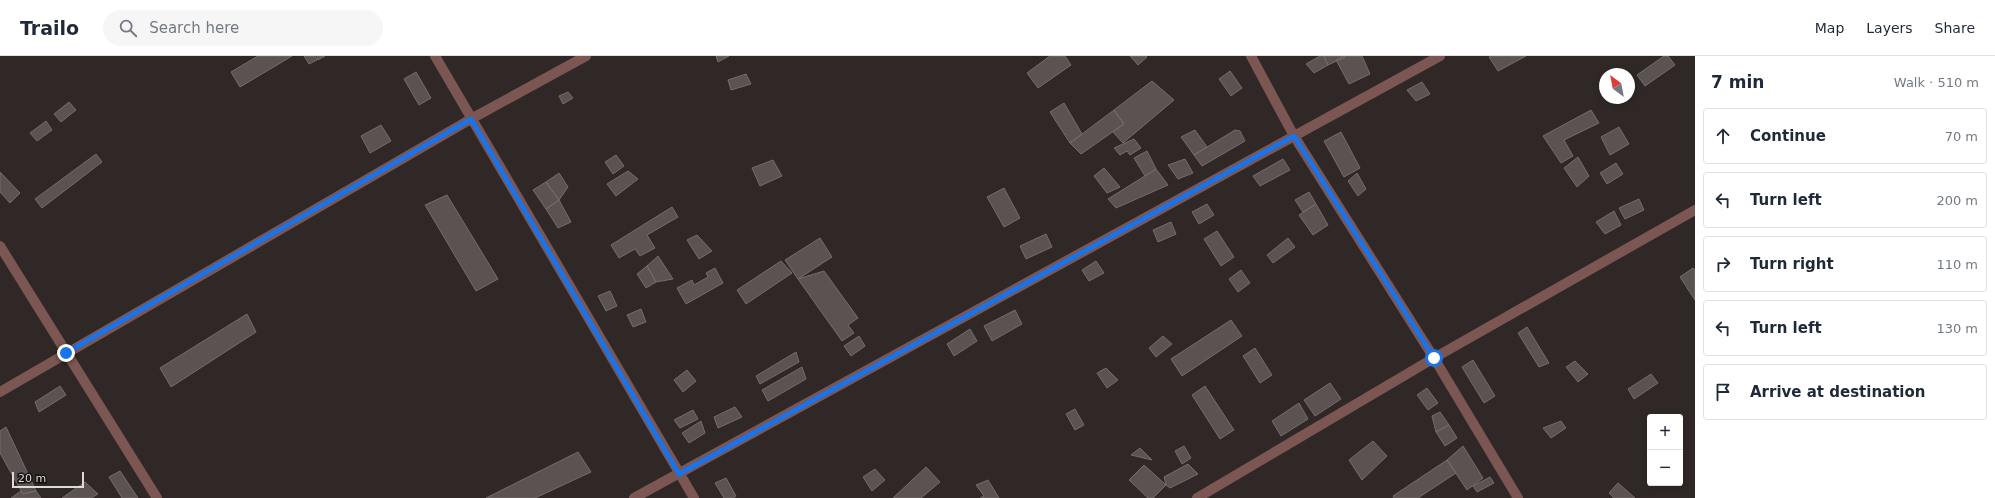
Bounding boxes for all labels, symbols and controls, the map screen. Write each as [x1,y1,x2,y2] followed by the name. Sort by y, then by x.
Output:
[103,10,383,46] search box
[20,17,79,39] text: Trailo
[117,17,139,39] icon: search
[149,19,239,37] text: Search here
[1815,20,1844,36] text: Map
[1866,20,1913,36] text: Layers
[1935,20,1975,36] text: Share
[1599,68,1635,104] north arrow
[1711,72,1764,92] text: 7 min
[1894,75,1979,90] text: Walk · 510 m
[1712,125,1734,147] icon: ahead
[1750,127,1826,145] text: Continue
[1945,129,1978,144] text: 70 m
[1712,189,1734,211] icon: left
[1750,191,1822,209] text: Turn left
[1936,193,1978,208] text: 200 m
[1712,253,1734,275] icon: right
[1750,255,1834,273] text: Turn right
[1936,257,1978,272] text: 110 m
[1712,317,1734,339] icon: left
[1750,319,1822,337] text: Turn left
[1936,321,1978,336] text: 130 m
[57,344,75,362] route end
[1425,349,1443,367] route start
[1712,381,1734,403] icon: arrive
[1750,383,1925,401] text: Arrive at destination
[1647,414,1683,486] map controls
[1647,414,1683,450] button: +
[1647,450,1683,486] button: −
[12,470,84,489] scale bar
[18,472,46,485] text: 20 m

